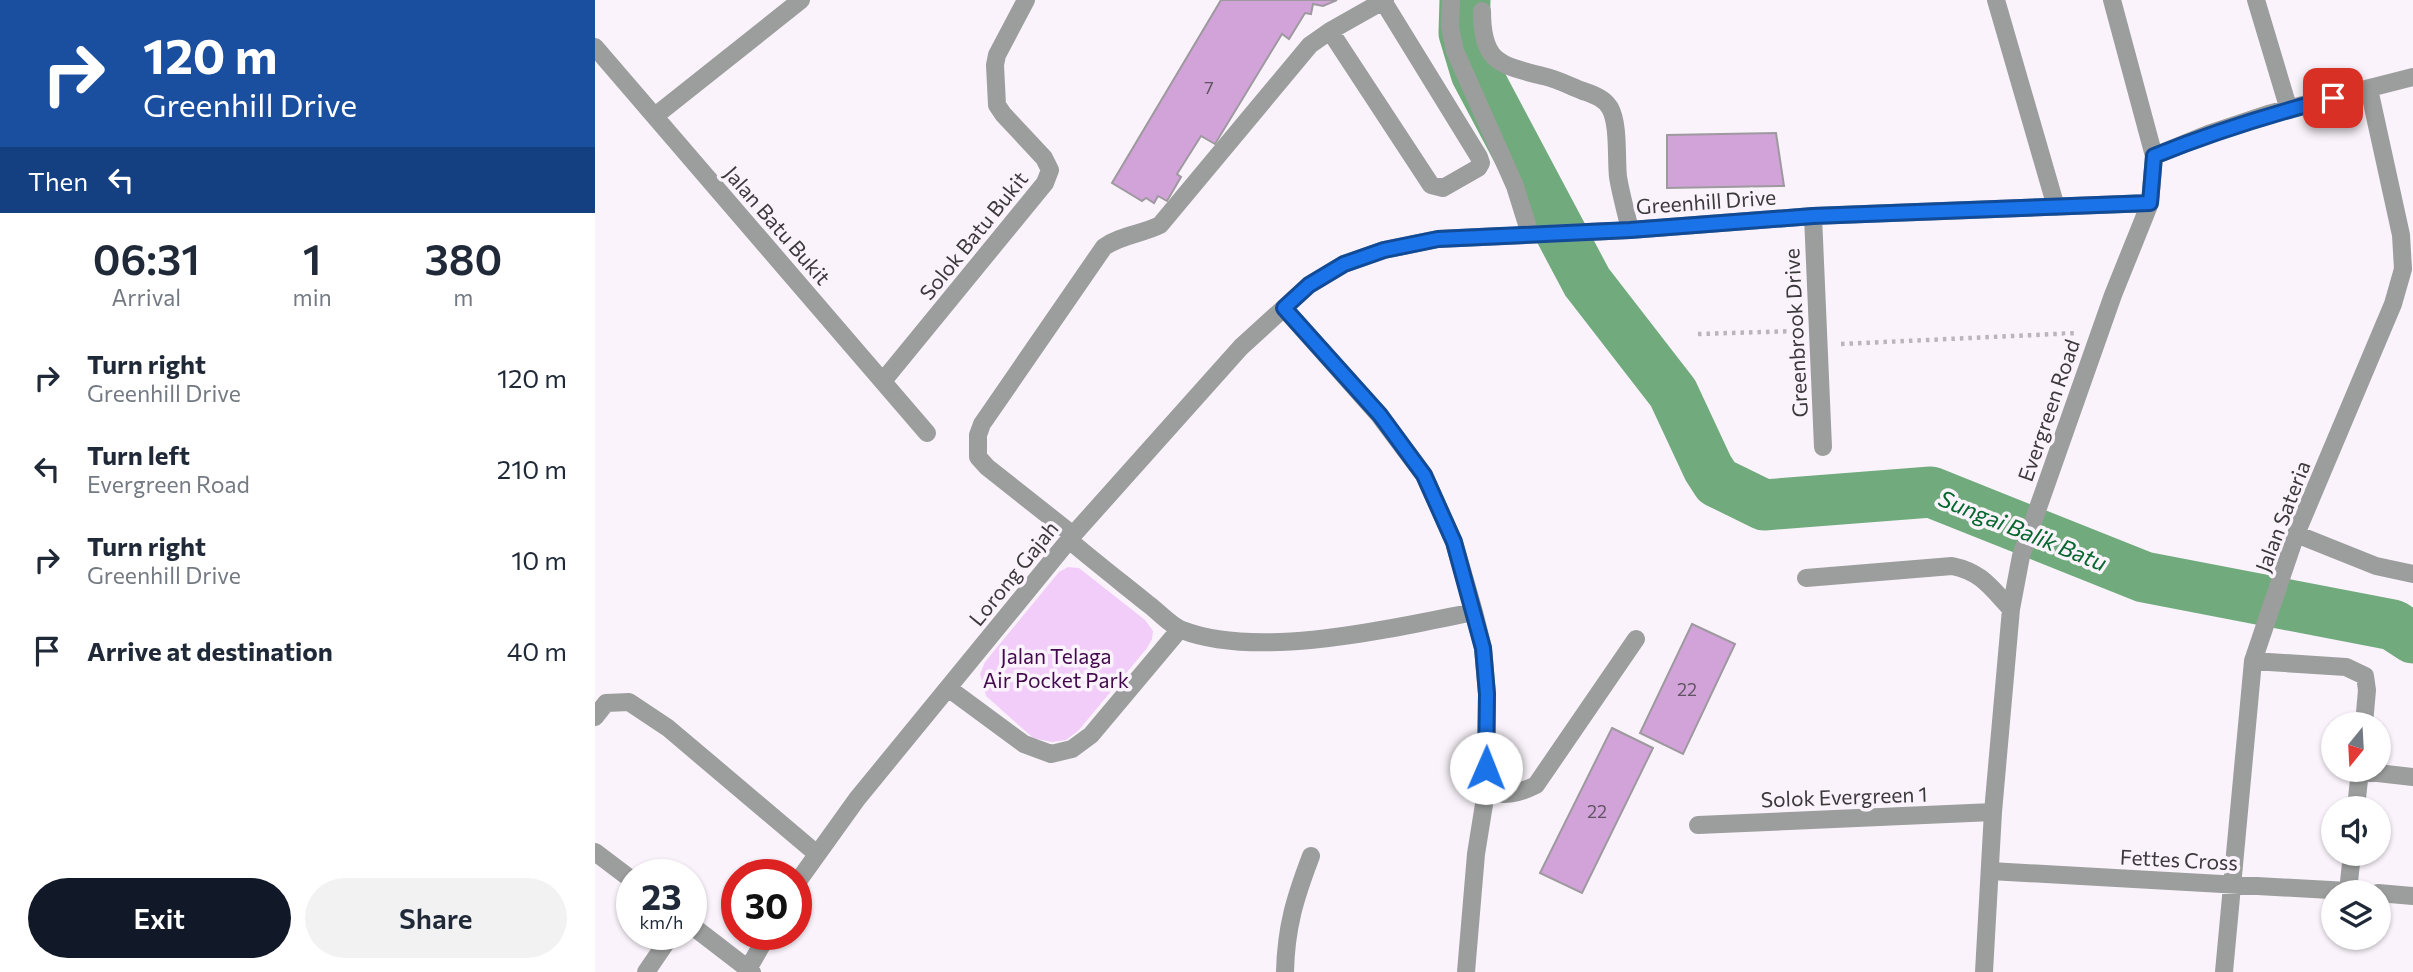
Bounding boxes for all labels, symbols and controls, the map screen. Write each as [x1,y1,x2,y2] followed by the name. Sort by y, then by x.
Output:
[143,24,277,84] text: 120 m
[28,28,119,119] icon: right
[2303,68,2363,128] pin
[1204,76,1214,98] house number: 7
[2314,79,2352,117] icon: arrive
[143,84,357,124] text: Greenhill Drive
[102,161,140,199] icon: left
[720,161,836,289] street label: Jalan Batu Bukit
[28,165,88,196] text: Then
[914,166,1032,304] street label: Solok Batu Bukit
[1635,184,1777,218] street label: Greenhill Drive
[93,232,200,284] text: 06:31
[303,232,321,284] text: 1
[424,232,502,284] text: 380
[1778,248,1812,418] street label: Greenbrook Drive
[111,283,181,311] text: Arrival
[293,283,332,311] text: min
[453,283,473,311] text: m
[2012,336,2084,484] street label: Evergreen Road
[87,348,206,379] text: Turn right
[28,359,66,397] icon: right
[497,362,567,393] text: 120 m
[87,379,241,407] text: Greenhill Drive
[87,439,190,470] text: Turn left
[28,450,66,488] icon: left
[497,453,567,484] text: 210 m
[2249,457,2315,575] street label: Jalan Sateria
[87,470,250,498] text: Evergreen Road
[1935,484,2111,577] water label: Sungai Balik Batu
[963,516,1063,630] street label: Lorong Gajah
[87,530,206,561] text: Turn right
[28,541,66,579] icon: right
[511,544,567,575] text: 10 m
[87,561,241,589] text: Greenhill Drive
[28,632,66,670] icon: arrive
[87,635,333,666] text: Arrive at destination
[507,635,567,666] text: 40 m
[983,643,1129,692] park label: Jalan Telaga Air Pocket Park
[1677,678,1697,700] house number: 22
[2321,712,2391,782] north arrow
[2321,712,2391,950] map controls
[1449,731,1523,805] position arrow
[1760,781,1928,811] street label: Solok Evergreen 1
[2321,796,2391,866] button: sound
[1587,800,1607,822] house number: 22
[2119,843,2239,875] street label: Fettes Cross
[721,859,812,950] speed limit sign: 30
[641,874,682,917] text: 23
[28,878,291,958] button: Exit
[305,878,567,958] button: Share
[2321,880,2391,950] button: layers
[640,911,683,933] text: km/h

